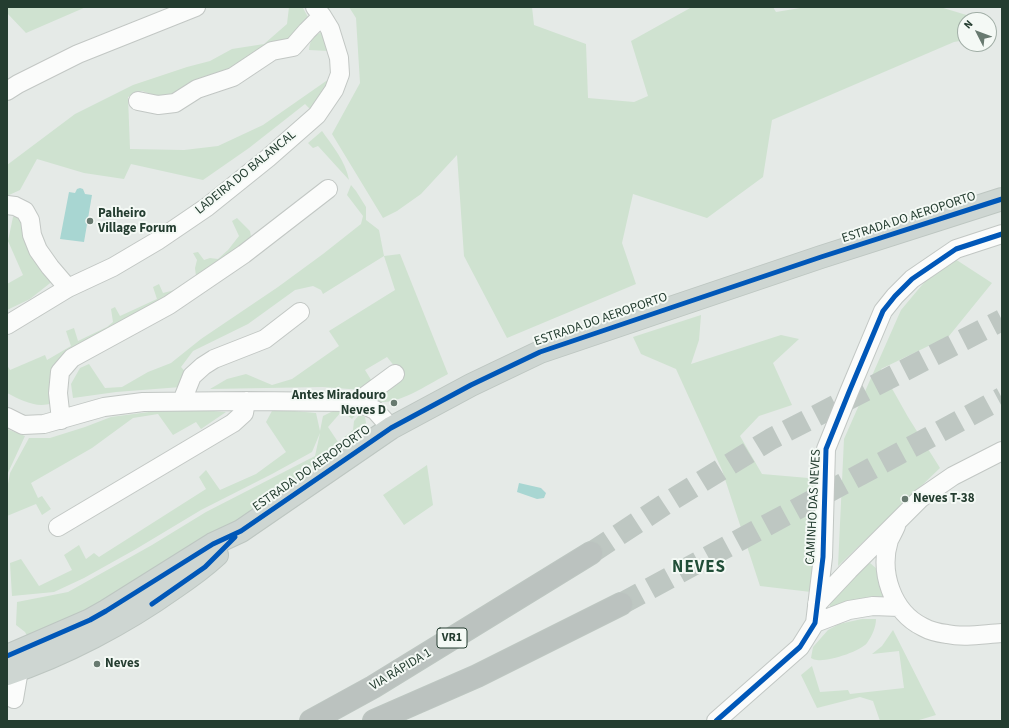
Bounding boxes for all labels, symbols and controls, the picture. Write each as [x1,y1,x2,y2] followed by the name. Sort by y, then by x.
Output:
[957,12,997,52] north arrow
[960,17,976,32] text: N
[192,128,300,218] street label: LADEIRA DO BALANCAL
[840,189,978,247] street label: ESTRADA DO AEROPORTO
[98,206,177,237] place label: Palheiro Village Forum
[85,216,95,226] marker: Palheiro Village Forum
[532,290,670,350] street label: ESTRADA DO AEROPORTO
[292,388,386,419] place label: Antes Miradouro Neves D
[389,398,399,408] marker: Antes Miradouro Neves D
[250,422,374,516] street label: ESTRADA DO AEROPORTO
[803,449,825,565] street label: CAMINHO DAS NEVES
[913,491,975,507] place label: Neves T-38
[900,494,910,504] marker: Neves T-38
[672,558,726,578] district label: NEVES
[437,628,467,648] road number: VR1
[367,646,435,694] street label: VIA RÁPIDA 1
[105,656,139,672] place label: Neves
[92,659,102,669] marker: Neves

